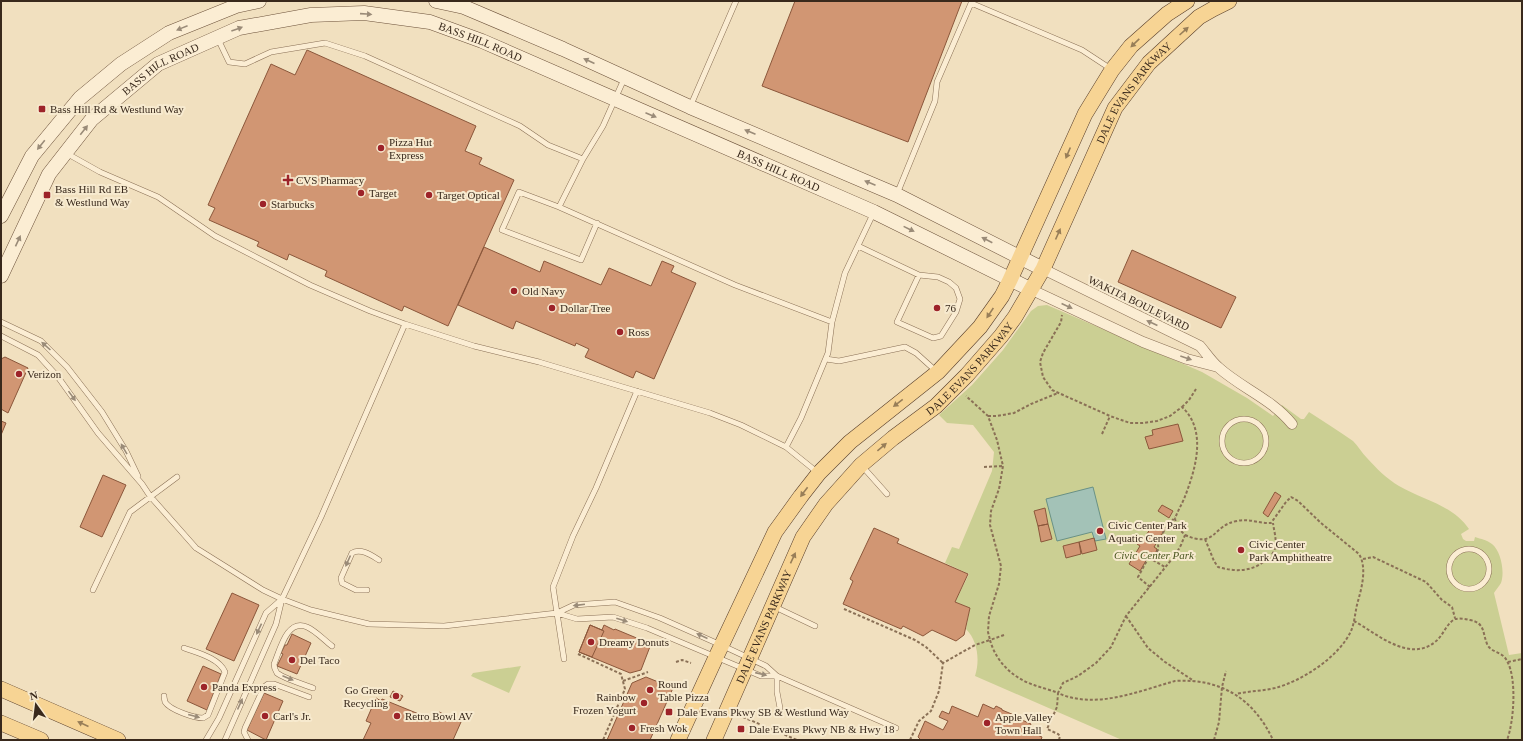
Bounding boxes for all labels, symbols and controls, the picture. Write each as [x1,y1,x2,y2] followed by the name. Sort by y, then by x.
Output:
[360,10,372,17] one-way arrow
[437,20,524,64] street label: BASS HILL ROAD
[177,25,188,31] one-way arrow
[232,26,244,32] one-way arrow
[1179,26,1189,35] one-way arrow
[1130,38,1140,48] one-way arrow
[1094,40,1174,145] street label: DALE EVANS PARKWAY
[120,41,201,97] street label: BASS HILL ROAD
[583,58,595,64] one-way arrow
[50,103,184,115] place label: Bass Hill Rd & Westlund Way
[37,104,47,114] marker: Bass Hill Rd & Westlund Way
[645,113,657,119] one-way arrow
[79,124,88,135] one-way arrow
[744,129,756,136] one-way arrow
[389,136,432,161] place label: Pizza Hut Express
[37,140,46,151] one-way arrow
[376,143,386,153] marker: Pizza Hut Express
[736,147,822,194] street label: BASS HILL ROAD
[1065,148,1071,159] one-way arrow
[296,174,365,186] place label: CVS Pharmacy
[283,175,293,185] marker: CVS Pharmacy
[863,180,875,186] one-way arrow
[55,183,130,208] place label: Bass Hill Rd EB & Westlund Way
[369,187,397,199] place label: Target
[356,188,366,198] marker: Target
[437,189,500,201] place label: Target Optical
[42,190,52,200] marker: Bass Hill Rd EB & Westlund Way
[424,190,434,200] marker: Target Optical
[271,198,314,210] place label: Starbucks
[258,199,268,209] marker: Starbucks
[904,226,915,232] one-way arrow
[1056,227,1062,239] one-way arrow
[15,235,21,246] one-way arrow
[981,237,992,243] one-way arrow
[1086,273,1192,333] street label: WAKITA BOULEVARD
[522,285,566,297] place label: Old Navy
[509,286,519,296] marker: Old Navy
[560,302,611,314] place label: Dollar Tree
[945,302,957,314] place label: 76
[547,303,557,313] marker: Dollar Tree
[932,303,942,313] marker: 76
[1061,303,1073,309] one-way arrow
[986,308,994,318] one-way arrow
[924,320,1015,417] street label: DALE EVANS PARKWAY
[1147,320,1158,326] one-way arrow
[628,326,649,338] place label: Ross
[615,327,625,337] marker: Ross
[41,341,51,351] one-way arrow
[1180,356,1192,362] one-way arrow
[27,368,62,380] place label: Verizon
[14,369,24,379] marker: Verizon
[68,391,76,401] one-way arrow
[892,399,903,408] one-way arrow
[121,443,128,455] one-way arrow
[877,443,888,452] one-way arrow
[799,487,808,498] one-way arrow
[1108,519,1187,544] place label: Civic Center Park Aquatic Center
[1095,526,1105,536] marker: Civic Center Park Aquatic Center
[1249,538,1332,563] place label: Civic Center Park Amphitheatre
[1236,545,1246,555] marker: Civic Center Park Amphitheatre
[1114,549,1195,561] park label: Civic Center Park
[790,553,796,564] one-way arrow
[345,555,351,566] one-way arrow
[734,568,794,685] street label: DALE EVANS PARKWAY
[573,602,585,608] one-way arrow
[617,617,629,623] one-way arrow
[256,624,262,635] one-way arrow
[696,633,708,640] one-way arrow
[599,636,669,648] place label: Dreamy Donuts
[586,637,596,647] marker: Dreamy Donuts
[300,654,340,666] place label: Del Taco
[287,655,297,665] marker: Del Taco
[754,672,767,678] one-way arrow
[282,675,293,681] one-way arrow
[658,678,709,703] place label: Round Table Pizza
[212,681,276,693] place label: Panda Express
[199,682,209,692] marker: Panda Express
[343,684,388,709] place label: Go Green Recycling
[16,685,56,725] north arrow
[645,685,655,695] marker: Round Table Pizza
[28,689,39,702] text: N
[391,691,401,701] marker: Go Green Recycling
[573,691,636,716] place label: Rainbow Frozen Yogurt
[639,698,649,708] marker: Rainbow Frozen Yogurt
[237,699,243,710] one-way arrow
[677,706,849,718] place label: Dale Evans Pkwy SB & Westlund Way
[664,707,674,717] marker: Dale Evans Pkwy SB & Westlund Way
[273,710,311,722] place label: Carl's Jr.
[405,710,473,722] place label: Retro Bowl AV
[260,711,270,721] marker: Carl's Jr.
[392,711,402,721] marker: Retro Bowl AV
[995,711,1053,736] place label: Apple Valley Town Hall
[188,713,200,719] one-way arrow
[982,718,992,728] marker: Apple Valley Town Hall
[76,721,88,727] one-way arrow
[640,722,688,734] place label: Fresh Wok
[627,723,637,733] marker: Fresh Wok
[749,723,895,735] place label: Dale Evans Pkwy NB & Hwy 18
[736,724,746,734] marker: Dale Evans Pkwy NB & Hwy 18

